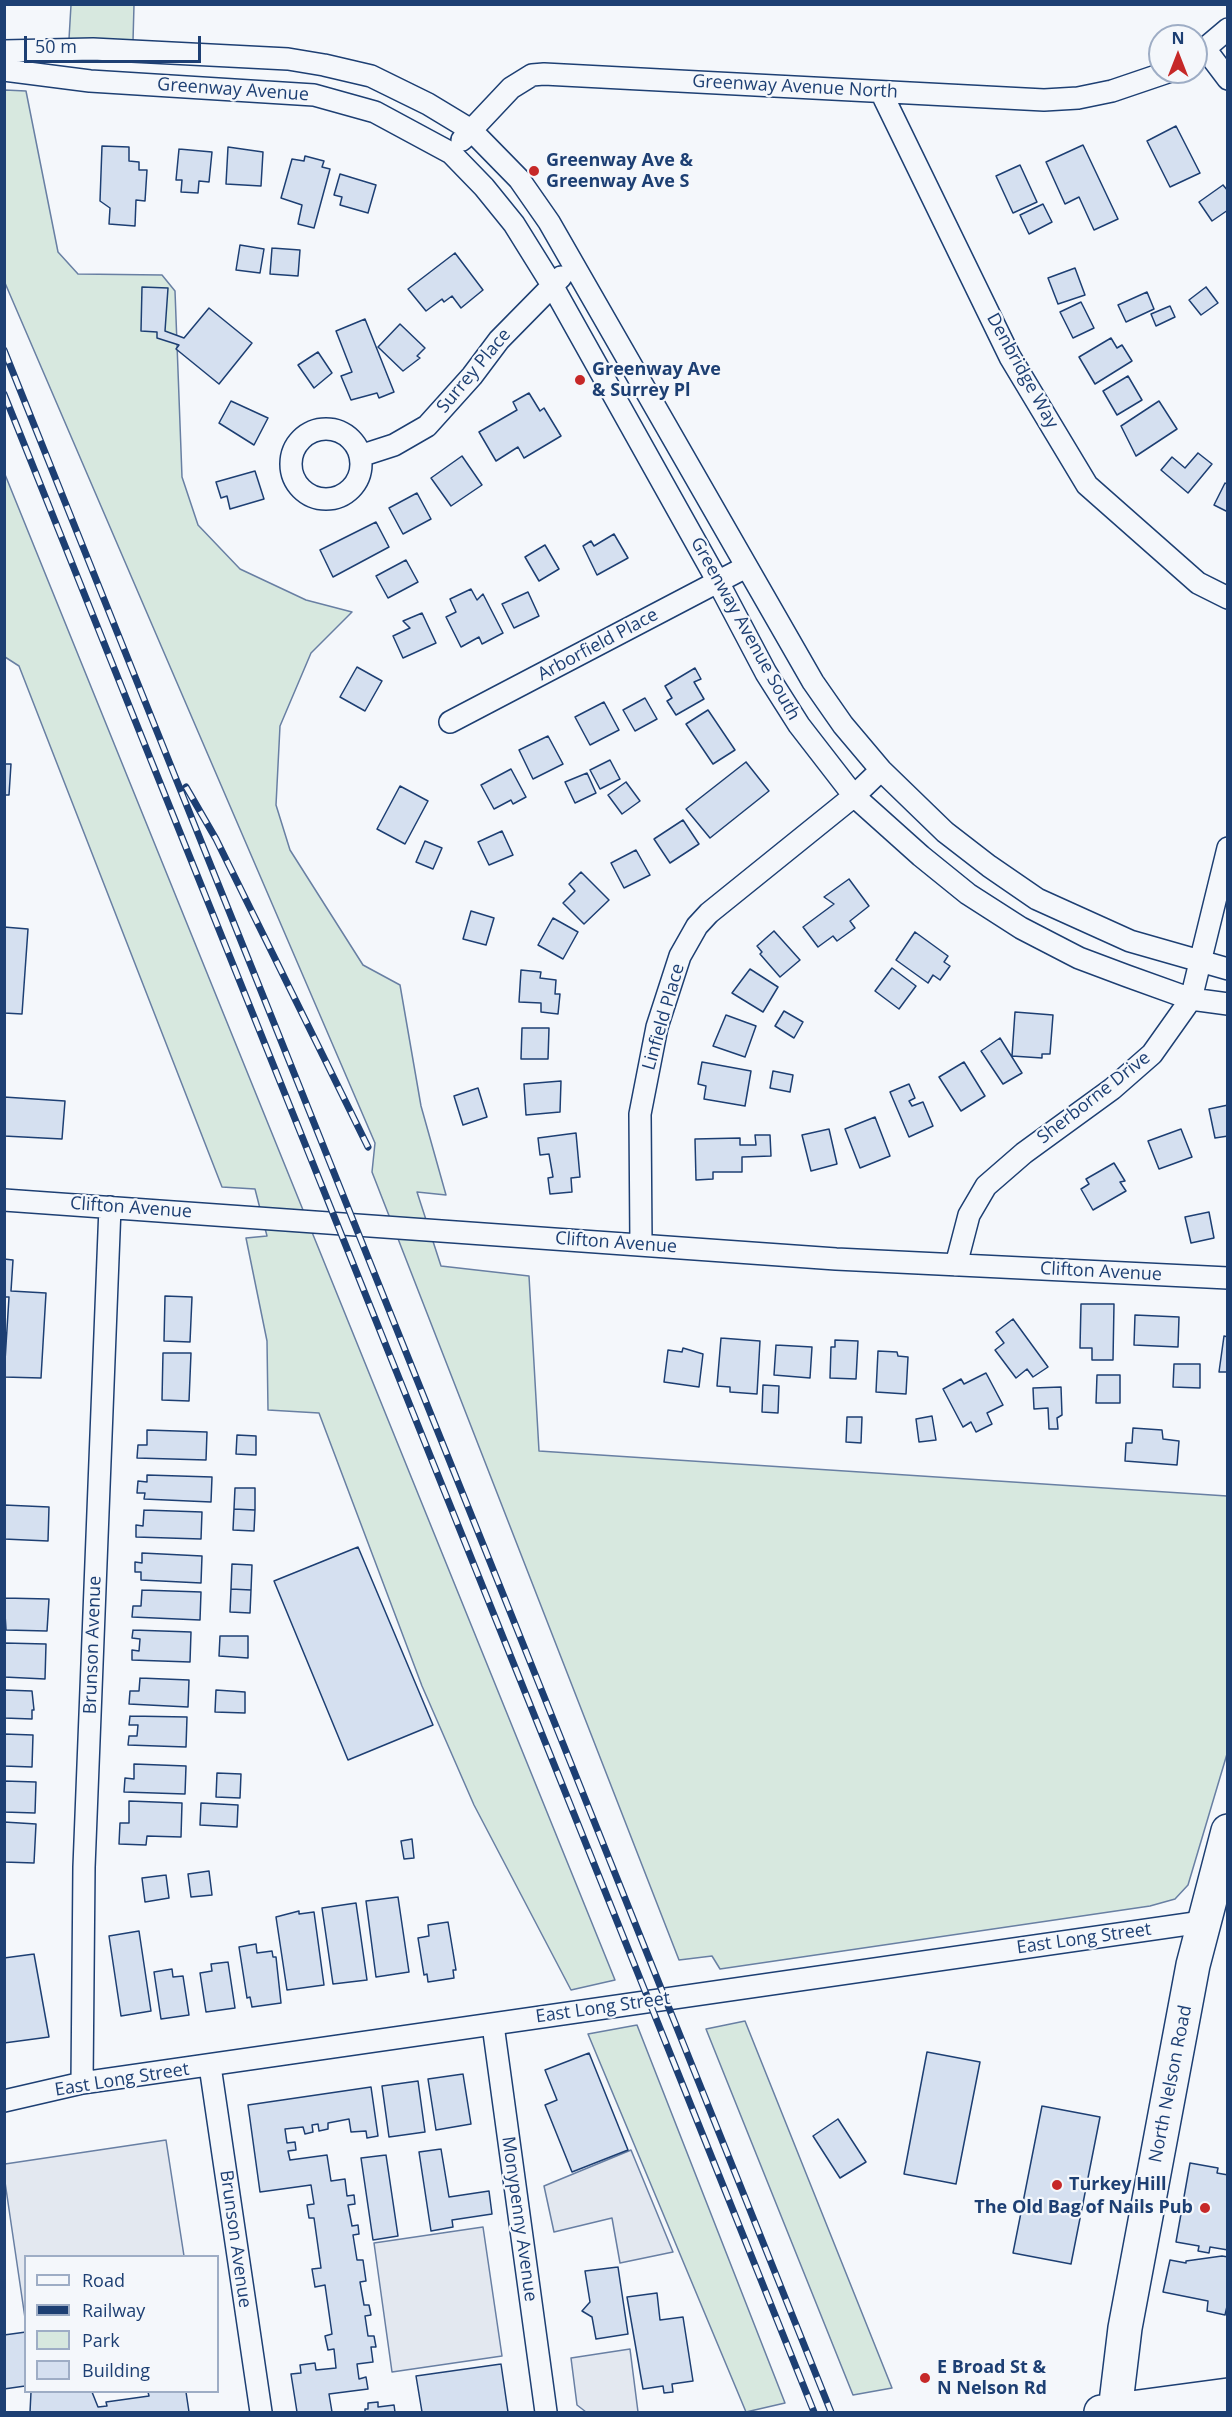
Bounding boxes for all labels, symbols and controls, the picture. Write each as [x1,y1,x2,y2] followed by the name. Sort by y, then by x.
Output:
[27,24,204,62] scale bar
[1148,24,1208,84] north arrow
[1171,27,1185,49] text: N
[35,34,77,58] text: 50 m
[692,71,898,103] street label: Greenway Avenue North
[156,74,310,106] street label: Greenway Avenue
[546,150,693,192] place label: Greenway Ave & Greenway Ave S
[527,164,541,178] marker: Greenway Ave & Greenway Ave S
[981,310,1063,432] street label: Denbridge Way
[432,324,516,418] street label: Surrey Place
[592,359,721,401] place label: Greenway Ave & Surrey Pl
[573,373,587,387] marker: Greenway Ave & Surrey Pl
[686,534,804,724] street label: Greenway Avenue South
[534,604,662,686] street label: Arborfield Place
[638,961,690,1073] street label: Linfield Place
[1033,1047,1155,1149] street label: Sherborne Drive
[69,1193,193,1223] street label: Clifton Avenue
[554,1228,678,1258] street label: Clifton Avenue
[1039,1258,1163,1286] street label: Clifton Avenue
[80,1575,106,1715] street label: Brunson Avenue
[1015,1919,1153,1959] street label: East Long Street
[534,1988,672,2028] street label: East Long Street
[1145,2003,1197,2165] street label: North Nelson Road
[53,2059,191,2101] street label: East Long Street
[497,2135,541,2303] street label: Monypenny Avenue
[215,2169,255,2309] street label: Brunson Avenue
[1069,2174,1166,2196] place label: Turkey Hill
[1050,2178,1064,2192] marker: Turkey Hill
[974,2197,1193,2219] place label: The Old Bag of Nails Pub
[1198,2201,1212,2215] marker: The Old Bag of Nails Pub
[24,2255,219,2393] legend
[82,2268,125,2292] text: Road
[82,2298,145,2322] text: Railway
[82,2328,120,2352] text: Park
[937,2357,1047,2400] place label: E Broad St & N Nelson Rd
[82,2358,150,2382] text: Building
[918,2371,932,2385] marker: E Broad St & N Nelson Rd

